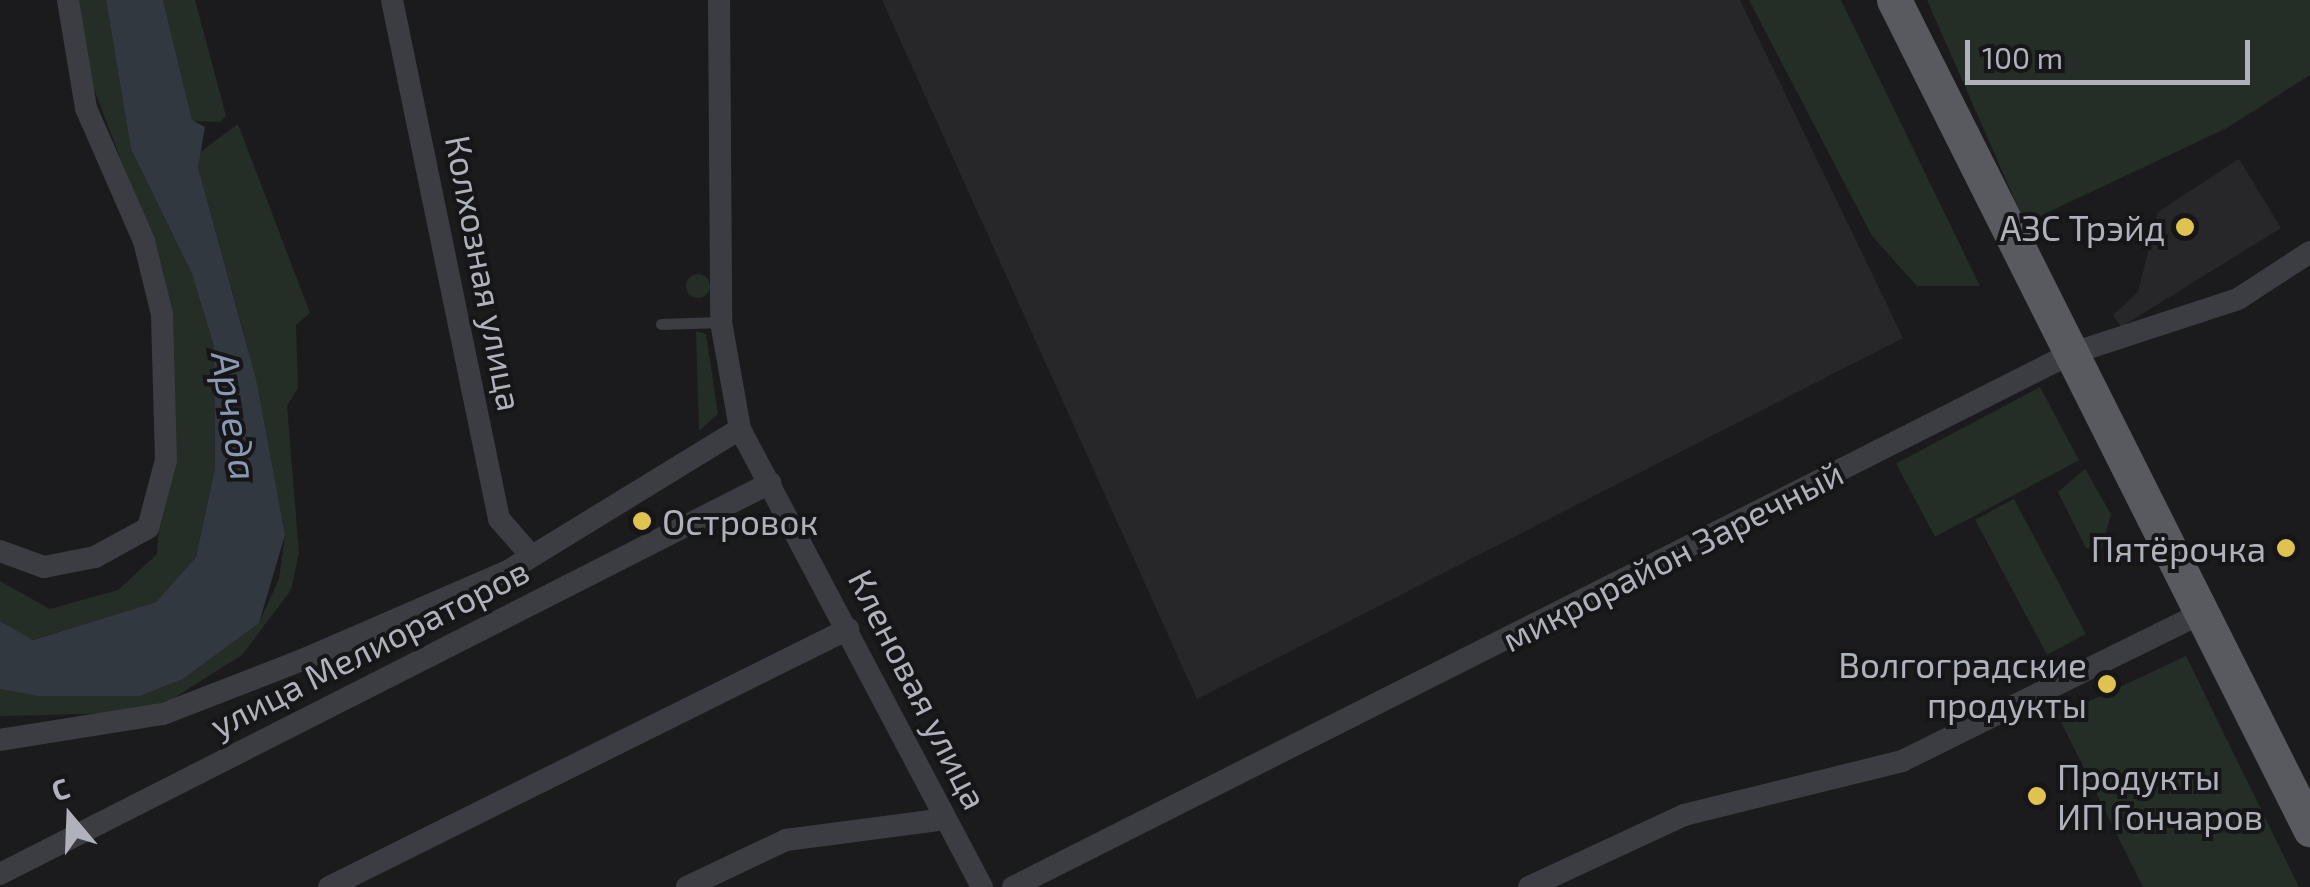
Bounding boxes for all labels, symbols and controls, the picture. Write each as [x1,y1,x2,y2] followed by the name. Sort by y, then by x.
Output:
[1970,20,2255,82] scale bar
[1982,39,2063,75] text: 100 m
[438,132,532,414] street label: Колхозная улица
[2000,206,2165,248] place label: АЗС Трэйд
[2174,216,2196,238] marker: АЗС Трэйд
[202,349,268,483] water label: Арчеда
[1495,451,1849,659] street label: микрорайон Заречный
[662,500,818,542] place label: Островок
[631,510,653,532] marker: Островок
[2091,527,2266,569] place label: Пятёрочка
[2275,537,2297,559] marker: Пятёрочка
[203,548,535,746] street label: улица Мелиораторов
[841,562,997,816] street label: Кленовая улица
[1838,643,2087,725] place label: Волгоградские продукты
[2096,673,2118,695] marker: Волгоградские продукты
[2057,755,2263,837] place label: Продукты ИП Гончаров
[20,767,120,867] north arrow
[47,770,74,807] text: С
[2026,785,2048,807] marker: Продукты ИП Гончаров

